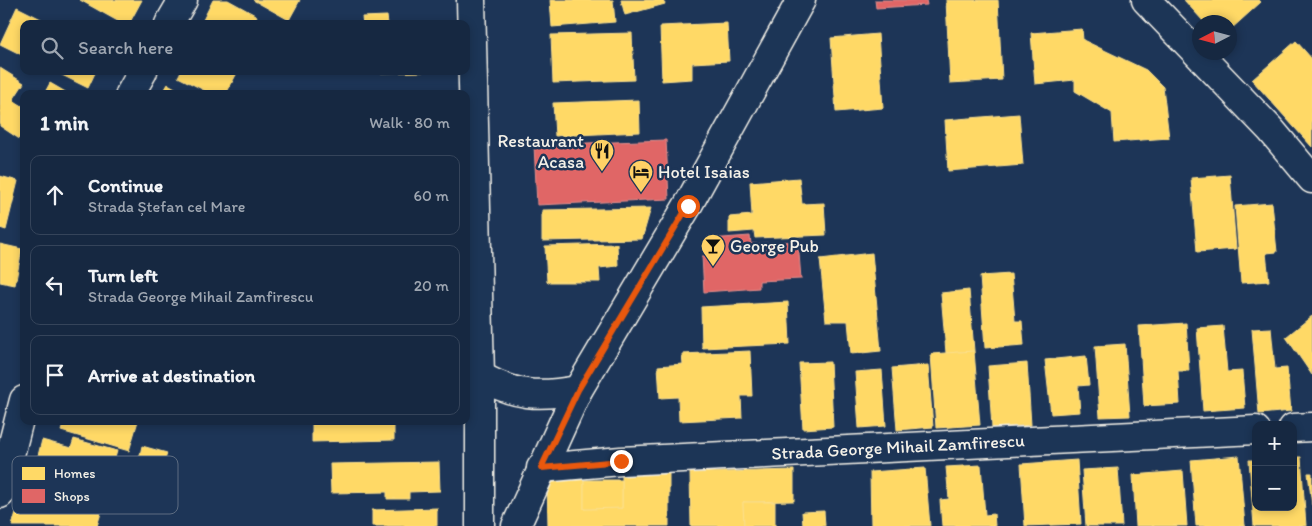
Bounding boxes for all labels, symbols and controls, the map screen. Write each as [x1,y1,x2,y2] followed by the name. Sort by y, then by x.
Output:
[1192,15,1237,60] north arrow
[20,20,470,75] search box
[38,34,66,62] icon: search
[78,36,173,59] text: Search here
[40,110,89,135] text: 1 min
[369,113,450,132] text: Walk · 80 m
[498,130,584,173] place label: Restaurant Acasa
[589,138,615,172] restaurant icon: Restaurant Acasa
[628,159,654,193] hotel icon: Hotel Isaias
[658,161,750,183] place label: Hotel Isaias
[88,174,163,197] text: Continue
[41,181,69,209] icon: ahead
[414,186,449,205] text: 60 m
[677,195,700,218] route start
[88,197,245,216] text: Strada Ștefan cel Mare
[700,233,726,267] bar icon: George Pub
[730,235,819,257] place label: George Pub
[88,264,158,287] text: Turn left
[41,271,69,299] icon: left
[414,276,449,295] text: 20 m
[88,287,313,306] text: Strada George Mihail Zamfirescu
[41,361,69,389] icon: arrive
[88,364,255,387] text: Arrive at destination
[1252,421,1297,511] map controls
[1252,421,1297,466] button: +
[771,429,1025,465] street label: Strada George Mihail Zamfirescu
[610,450,633,473] route end
[12,456,178,514] legend
[54,465,96,482] text: Homes
[1252,466,1297,511] button: −
[54,488,90,505] text: Shops

